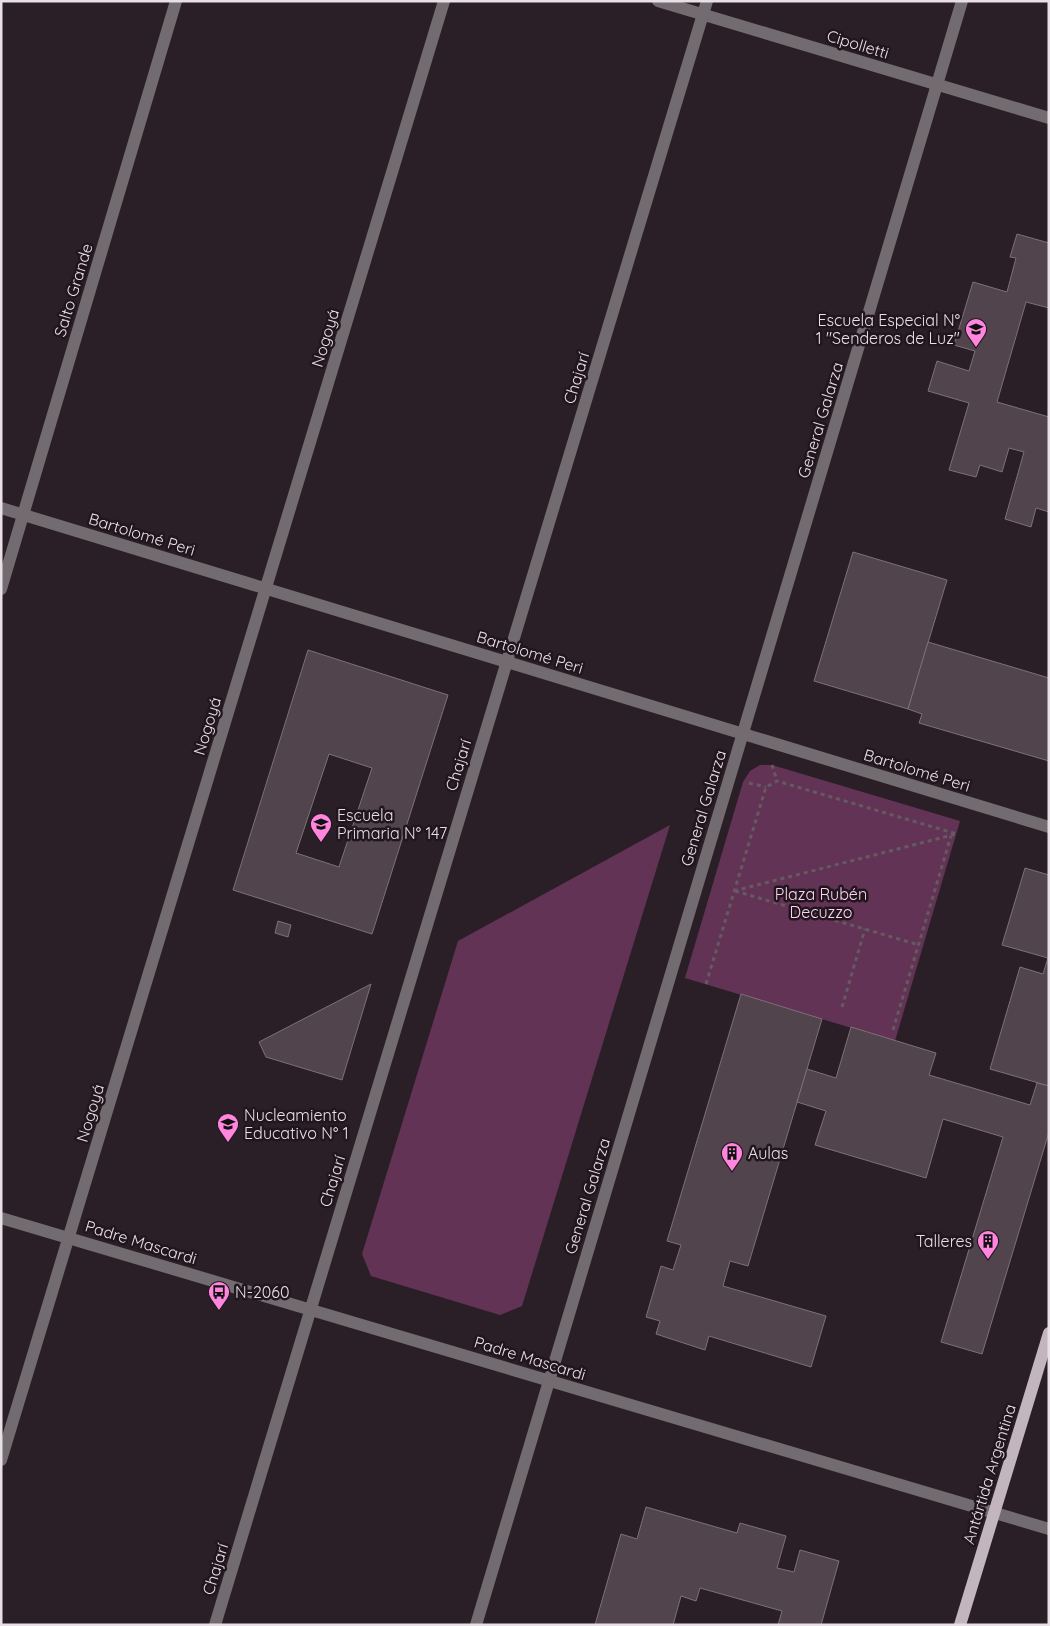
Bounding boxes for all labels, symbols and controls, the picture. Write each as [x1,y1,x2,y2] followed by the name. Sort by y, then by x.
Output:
[825,25,891,63] street label: Cipolletti
[49,241,97,339] street label: Salto Grande
[307,307,343,369] street label: Nogoyá
[816,310,960,348] place label: Escuela Especial N° 1 "Senderos de Luz"
[964,317,988,348] school or university icon: Escuela Especial N° 1 "Senderos de Luz"
[559,349,593,406] street label: Chajarí
[793,360,847,480] street label: General Galarza
[86,508,198,560] street label: Bartolomé Peri
[474,626,586,678] street label: Bartolomé Peri
[189,695,225,757] street label: Nogoyá
[441,736,475,793] street label: Chajarí
[861,744,973,796] street label: Bartolomé Peri
[676,748,730,868] street label: General Galarza
[337,805,447,843] place label: Escuela Primaria N° 147
[309,812,333,843] school or university icon: Escuela Primaria N° 147
[775,884,867,922] park label: Plaza Rubén Decuzzo
[72,1082,108,1144] street label: Nogoyá
[244,1105,349,1143] place label: Nucleamiento Educativo N° 1
[216,1112,240,1143] school or university icon: Nucleamiento Educativo N° 1
[560,1136,614,1256] street label: General Galarza
[720,1141,744,1172] building icon: Aulas
[748,1143,788,1163] place label: Aulas
[315,1152,349,1209] street label: Chajarí
[83,1216,199,1268] street label: Padre Mascardi
[976,1229,1000,1260] building icon: Talleres
[916,1231,972,1251] place label: Talleres
[207,1280,231,1311] bus stop icon: N-2060
[235,1282,289,1302] place label: N-2060
[472,1332,588,1384] street label: Padre Mascardi
[958,1401,1020,1547] street label: Antártida Argentina
[198,1540,232,1597] street label: Chajarí

